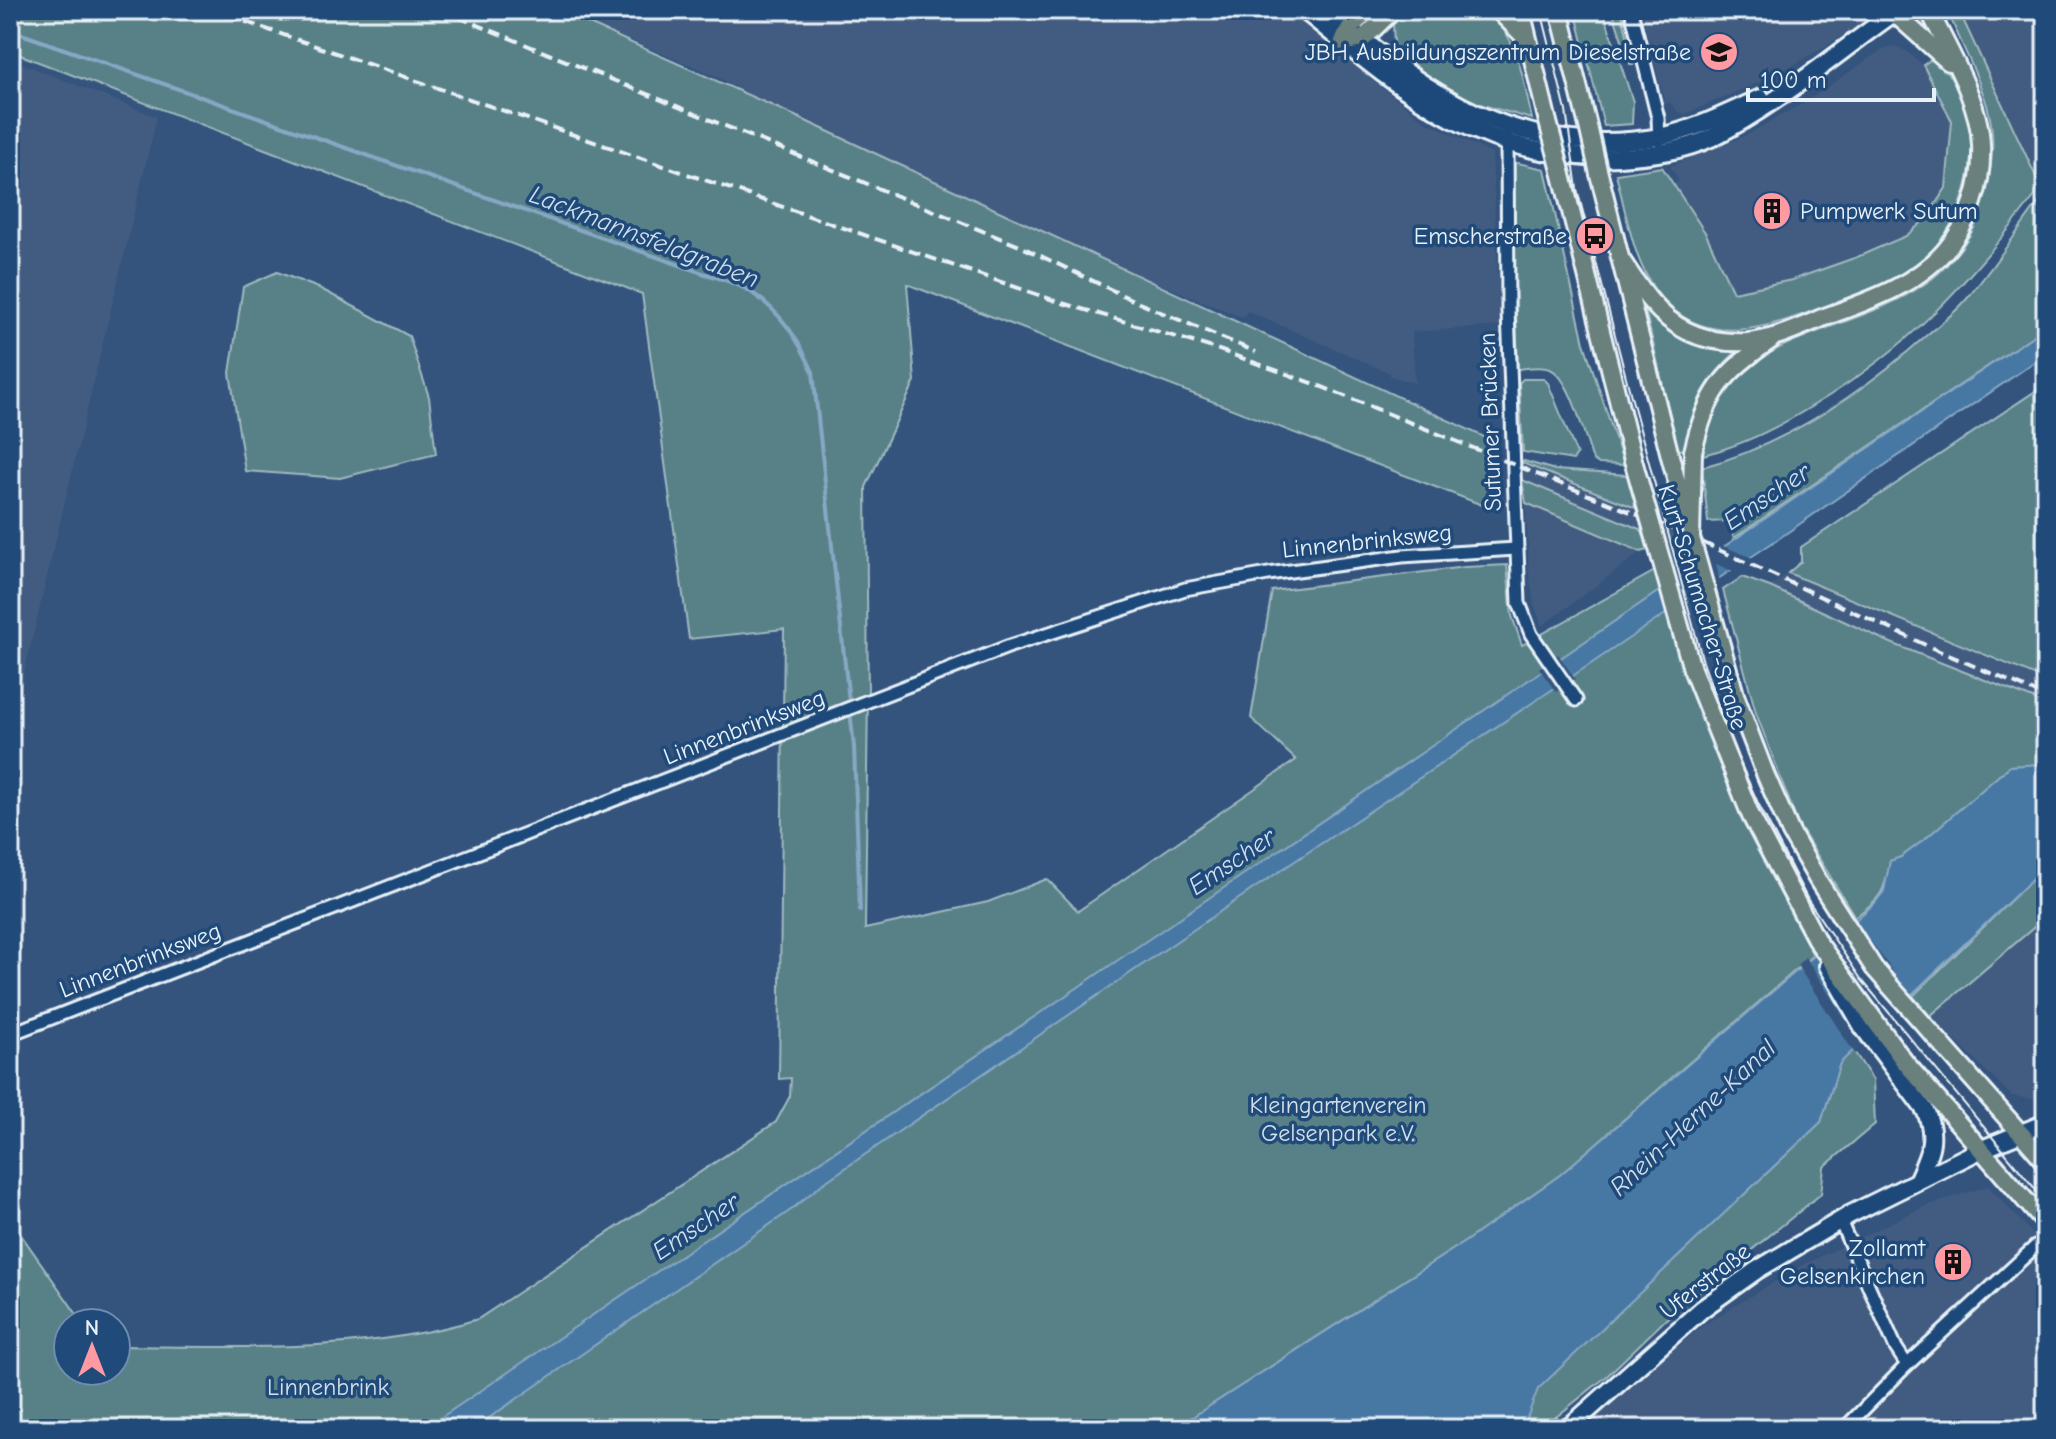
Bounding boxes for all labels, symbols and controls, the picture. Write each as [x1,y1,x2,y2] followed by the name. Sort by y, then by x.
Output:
[1698,31,1740,73] school or university icon: JBH Ausbildungszentrum Dieselstraße
[1305,38,1691,66] place label: JBH Ausbildungszentrum Dieselstraße
[1748,52,1934,102] scale bar
[1760,66,1827,94] text: 100 m
[525,179,763,295] water label: Lackmannsfeldgraben
[1751,190,1793,232] building icon: Pumpwerk Sutum
[1800,197,1978,225] place label: Pumpwerk Sutum
[1574,215,1616,257] bus stop icon: Emscherstraße
[1414,222,1567,250] place label: Emscherstraße
[1473,332,1507,512] street label: Sutumer Brücken
[1718,456,1817,537] water label: Emscher
[1652,481,1754,733] street label: Kurt-Schumacher-Straße
[1281,518,1453,564] street label: Linnenbrinksweg
[659,683,829,771] street label: Linnenbrinksweg
[1183,821,1282,902] water label: Emscher
[55,916,225,1004] street label: Linnenbrinksweg
[1604,1033,1782,1202] water label: Rhein-Herne-Kanal
[1250,1091,1426,1147] park label: Kleingartenverein Gelsenpark e.V.
[647,1186,746,1267] water label: Emscher
[1780,1234,1926,1290] place label: Zollamt Gelsenkirchen
[1654,1237,1756,1325] street label: Uferstraße
[1932,1241,1974,1283] building icon: Zollamt Gelsenkirchen
[52,1307,132,1387] north arrow
[85,1315,99,1341] text: N
[267,1373,389,1401] park label: Linnenbrink

